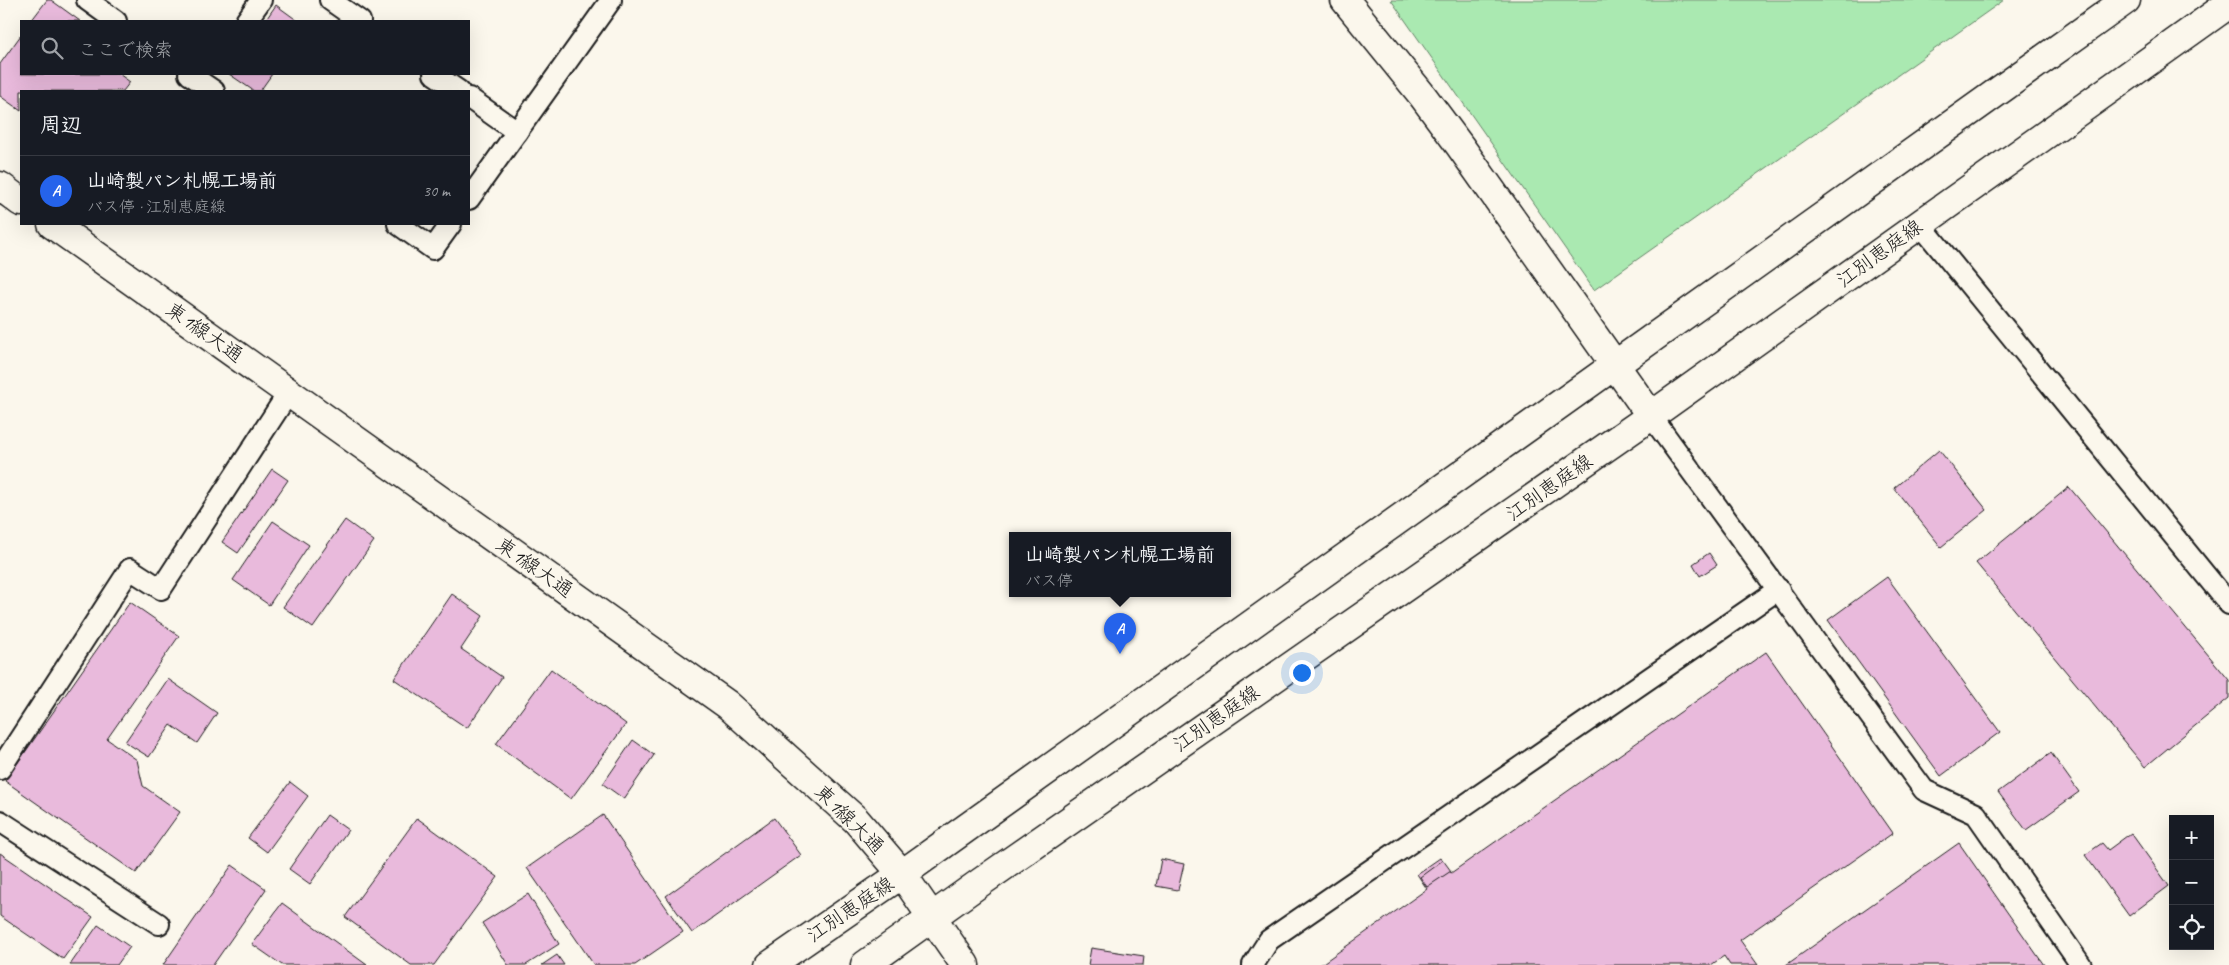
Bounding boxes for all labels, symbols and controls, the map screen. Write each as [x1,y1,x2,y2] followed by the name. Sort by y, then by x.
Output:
[20,20,470,75] search box
[38,34,66,62] icon: search
[78,38,173,62] text: ここで検索
[40,112,82,138] text: 周辺
[87,169,277,193] text: 山崎製パン札幌工場前
[52,181,60,201] text: A
[423,181,450,201] text: 30 m
[87,197,226,217] text: バス停 · 江別恵庭線
[1831,214,1927,293] street label: 江別恵庭線
[161,297,248,368] street label: 東1線大通
[1501,448,1597,526] street label: 江別恵庭線
[491,532,578,603] street label: 東1線大通
[1009,532,1231,597] popup
[1025,543,1215,567] text: 山崎製パン札幌工場前
[1025,571,1073,591] text: バス停
[1104,613,1136,654] pin: A
[1289,660,1315,686] your location
[1168,679,1264,757] street label: 江別恵庭線
[809,779,890,860] street label: 東1線大通
[2169,815,2214,950] map controls
[2169,815,2214,860] button: +
[2169,860,2214,905] button: −
[802,871,899,948] street label: 江別恵庭線
[2169,905,2214,950] button: locate

